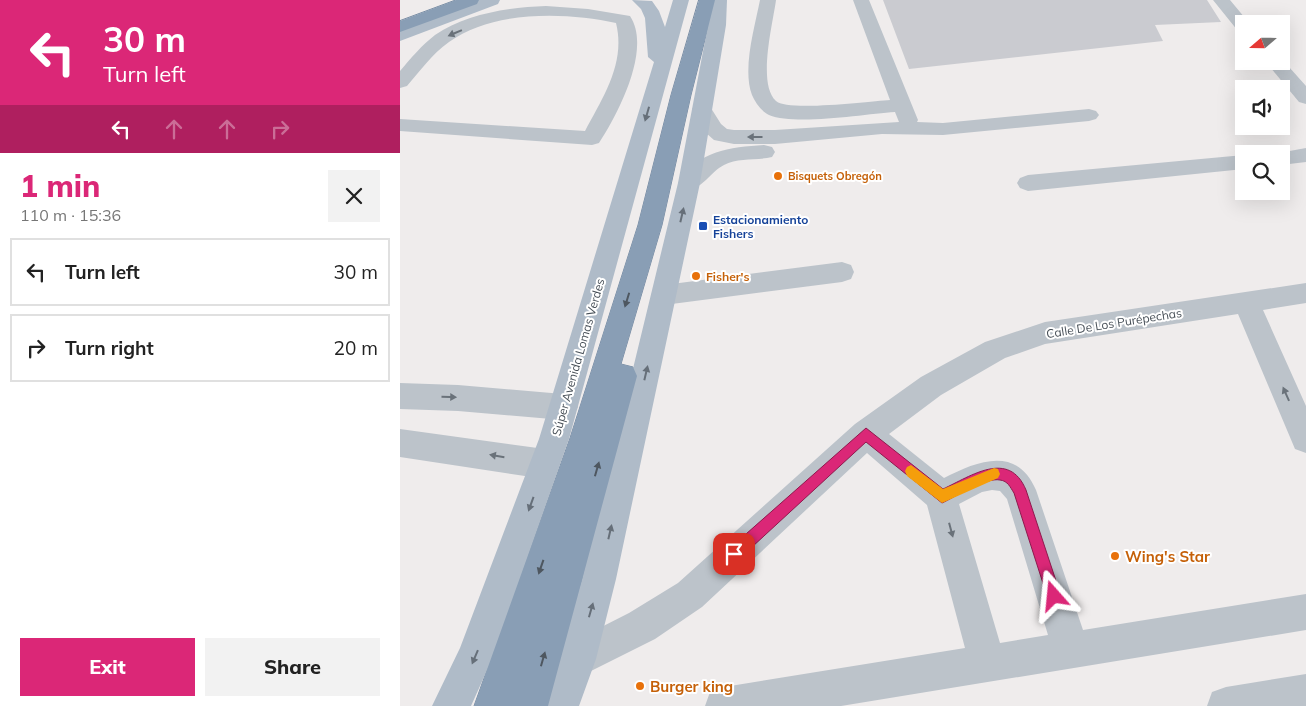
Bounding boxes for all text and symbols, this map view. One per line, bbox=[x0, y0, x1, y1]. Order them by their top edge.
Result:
north arrow bbox=[1235, 15, 1290, 70]
map controls bbox=[1235, 15, 1290, 200]
text: 30 m bbox=[103, 17, 186, 61]
icon: left bbox=[20, 20, 85, 85]
one-way arrow bbox=[448, 29, 462, 37]
text: Turn left bbox=[103, 60, 186, 88]
button: sound bbox=[1235, 80, 1290, 135]
one-way arrow bbox=[643, 107, 651, 122]
icon: left bbox=[107, 115, 135, 143]
icon: ahead bbox=[160, 115, 188, 143]
icon: ahead bbox=[213, 115, 241, 143]
icon: right bbox=[266, 115, 294, 143]
one-way arrow bbox=[747, 133, 763, 141]
button: search bbox=[1235, 145, 1290, 200]
text: 1 min bbox=[20, 167, 100, 205]
place label: Bisquets Obregón bbox=[788, 169, 882, 183]
button: close bbox=[328, 170, 380, 222]
marker: Bisquets Obregón bbox=[772, 170, 784, 182]
text: 110 m · 15:36 bbox=[20, 205, 121, 225]
one-way arrow bbox=[678, 207, 686, 222]
place label: Estacionamiento Fishers bbox=[713, 212, 808, 241]
marker: Estacionamiento Fishers bbox=[697, 220, 709, 232]
icon: left bbox=[22, 258, 50, 286]
text: Turn left bbox=[65, 260, 140, 284]
text: 30 m bbox=[334, 260, 378, 284]
place label: Fisher's bbox=[706, 269, 749, 284]
marker: Fisher's bbox=[690, 270, 702, 282]
street label: Súper Avenida Lomas Verdes bbox=[548, 277, 608, 437]
one-way arrow bbox=[622, 293, 630, 308]
street label: Calle De Los Purépechas bbox=[1045, 305, 1183, 341]
icon: right bbox=[22, 334, 50, 362]
text: Turn right bbox=[65, 336, 154, 360]
text: 20 m bbox=[334, 336, 378, 360]
one-way arrow bbox=[642, 366, 650, 381]
one-way arrow bbox=[1282, 387, 1290, 401]
one-way arrow bbox=[441, 393, 457, 401]
one-way arrow bbox=[489, 452, 505, 460]
one-way arrow bbox=[593, 462, 601, 477]
one-way arrow bbox=[527, 497, 535, 512]
one-way arrow bbox=[947, 523, 955, 538]
one-way arrow bbox=[606, 524, 614, 539]
pin bbox=[713, 533, 755, 575]
icon: arrive bbox=[720, 540, 748, 568]
place label: Wing's Star bbox=[1125, 547, 1210, 566]
marker: Wing's Star bbox=[1109, 550, 1121, 562]
one-way arrow bbox=[537, 560, 545, 575]
position arrow bbox=[1027, 569, 1079, 621]
one-way arrow bbox=[587, 602, 595, 617]
button: Exit bbox=[20, 638, 195, 696]
button: Share bbox=[205, 638, 380, 696]
one-way arrow bbox=[470, 650, 478, 664]
one-way arrow bbox=[540, 652, 548, 667]
place label: Burger king bbox=[650, 677, 733, 696]
marker: Burger king bbox=[634, 680, 646, 692]

